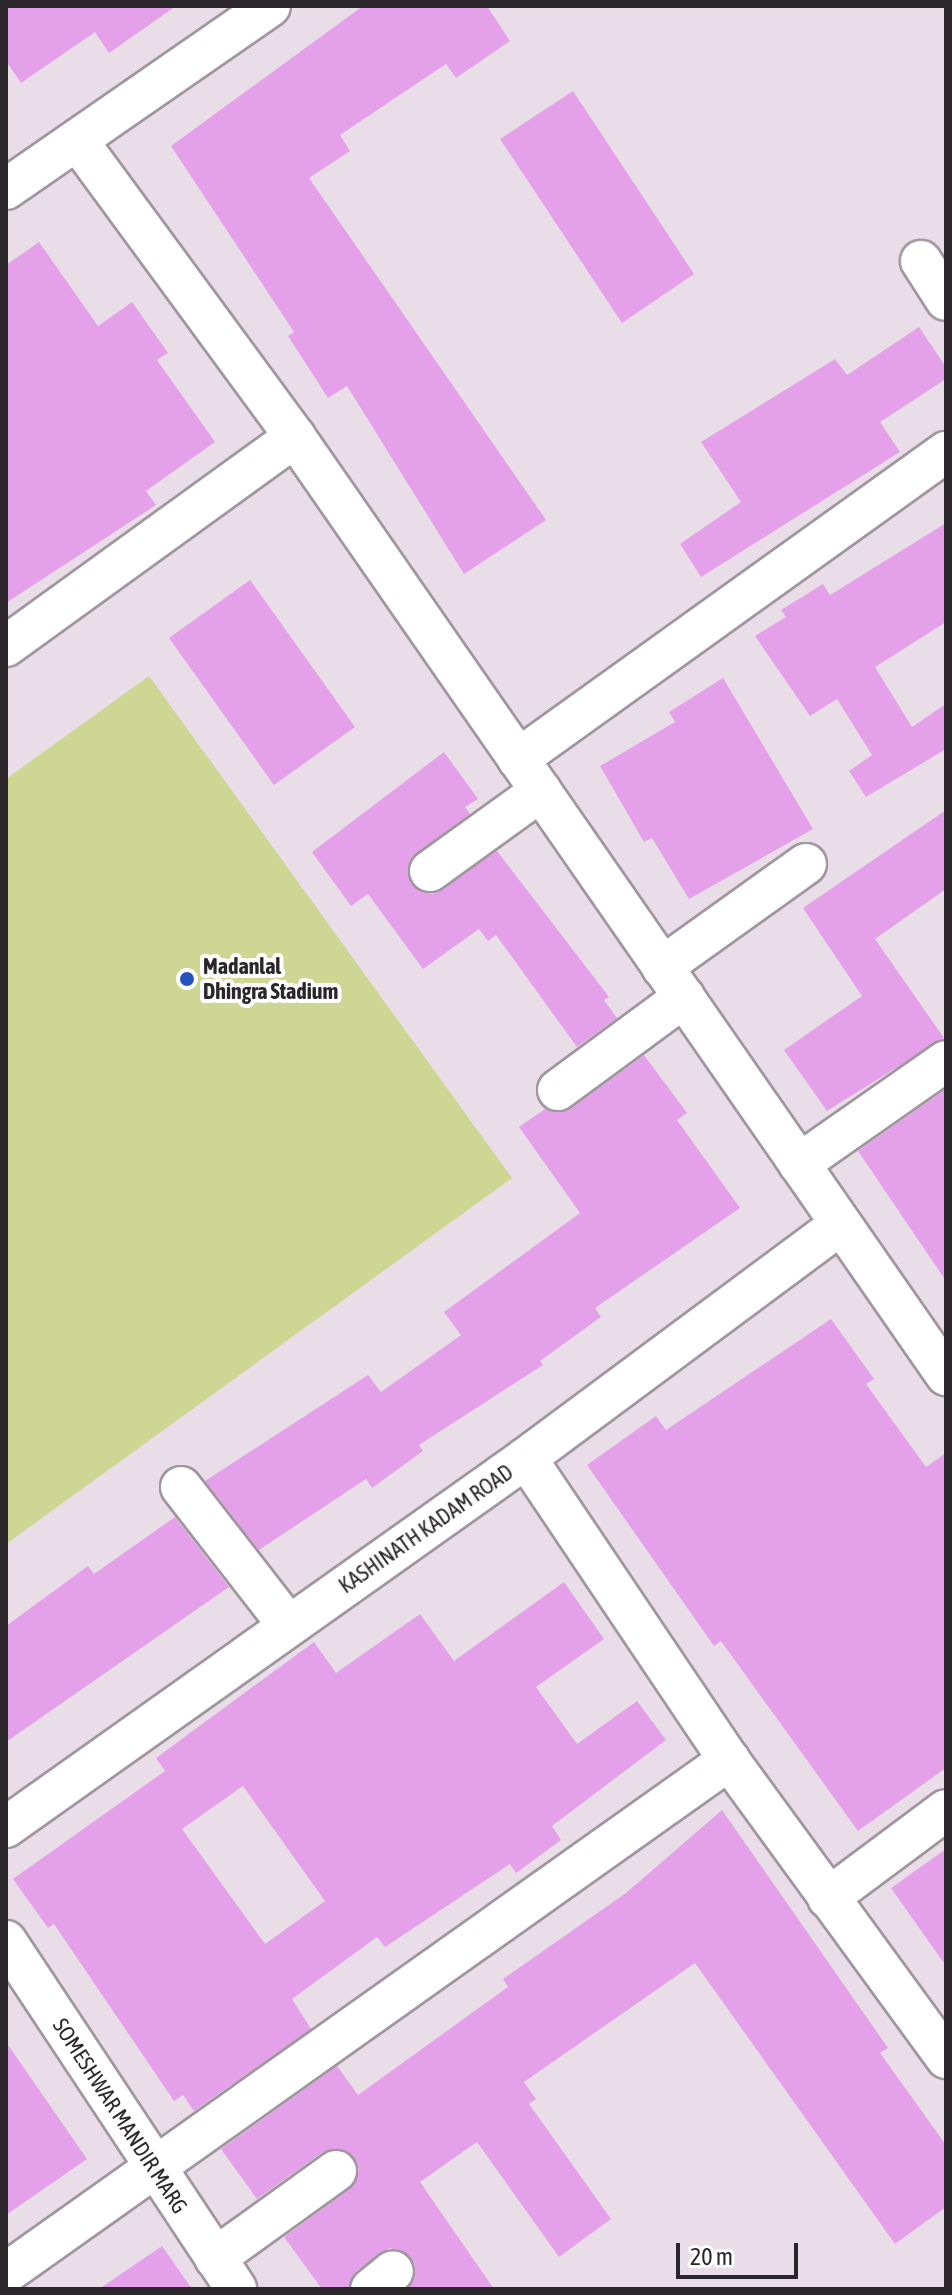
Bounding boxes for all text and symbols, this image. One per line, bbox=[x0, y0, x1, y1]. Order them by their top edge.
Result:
place label: Madanlal Dhingra Stadium bbox=[203, 953, 338, 1004]
marker: Madanlal Dhingra Stadium bbox=[178, 970, 196, 988]
street label: KASHINATH KADAM ROAD bbox=[334, 1459, 518, 1599]
street label: SOMESHWAR MANDIR MARG bbox=[47, 2014, 193, 2218]
scale bar bbox=[680, 2227, 802, 2277]
text: 20 m bbox=[690, 2243, 733, 2270]

